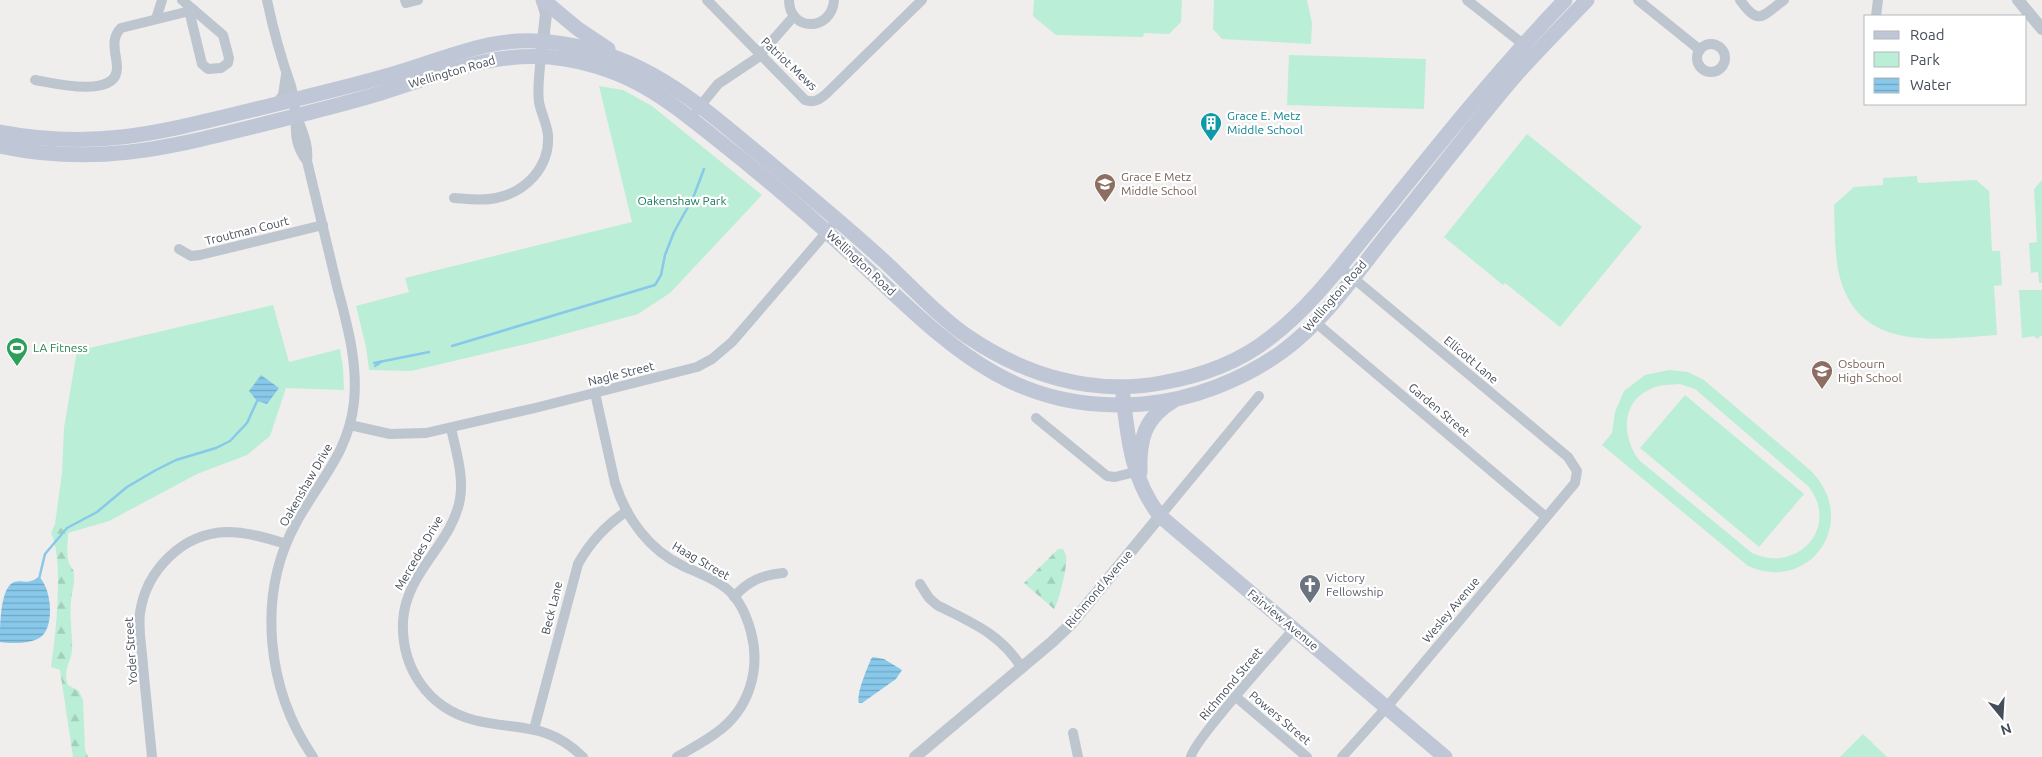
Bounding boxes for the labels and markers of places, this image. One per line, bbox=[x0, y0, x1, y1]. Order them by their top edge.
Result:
place label: Grace E. Metz Middle School bbox=[1227, 109, 1303, 136]
building icon: Grace E. Metz Middle School bbox=[1199, 111, 1223, 142]
place label: Grace E Metz Middle School bbox=[1121, 170, 1197, 197]
school or university icon: Grace E Metz Middle School bbox=[1093, 172, 1117, 203]
sports icon: LA Fitness bbox=[5, 336, 29, 367]
place label: LA Fitness bbox=[33, 341, 88, 354]
place label: Osbourn High School bbox=[1838, 357, 1902, 384]
school or university icon: Osbourn High School bbox=[1810, 359, 1834, 390]
place label: Victory Fellowship bbox=[1326, 571, 1384, 598]
church icon: Victory Fellowship bbox=[1298, 573, 1322, 604]

